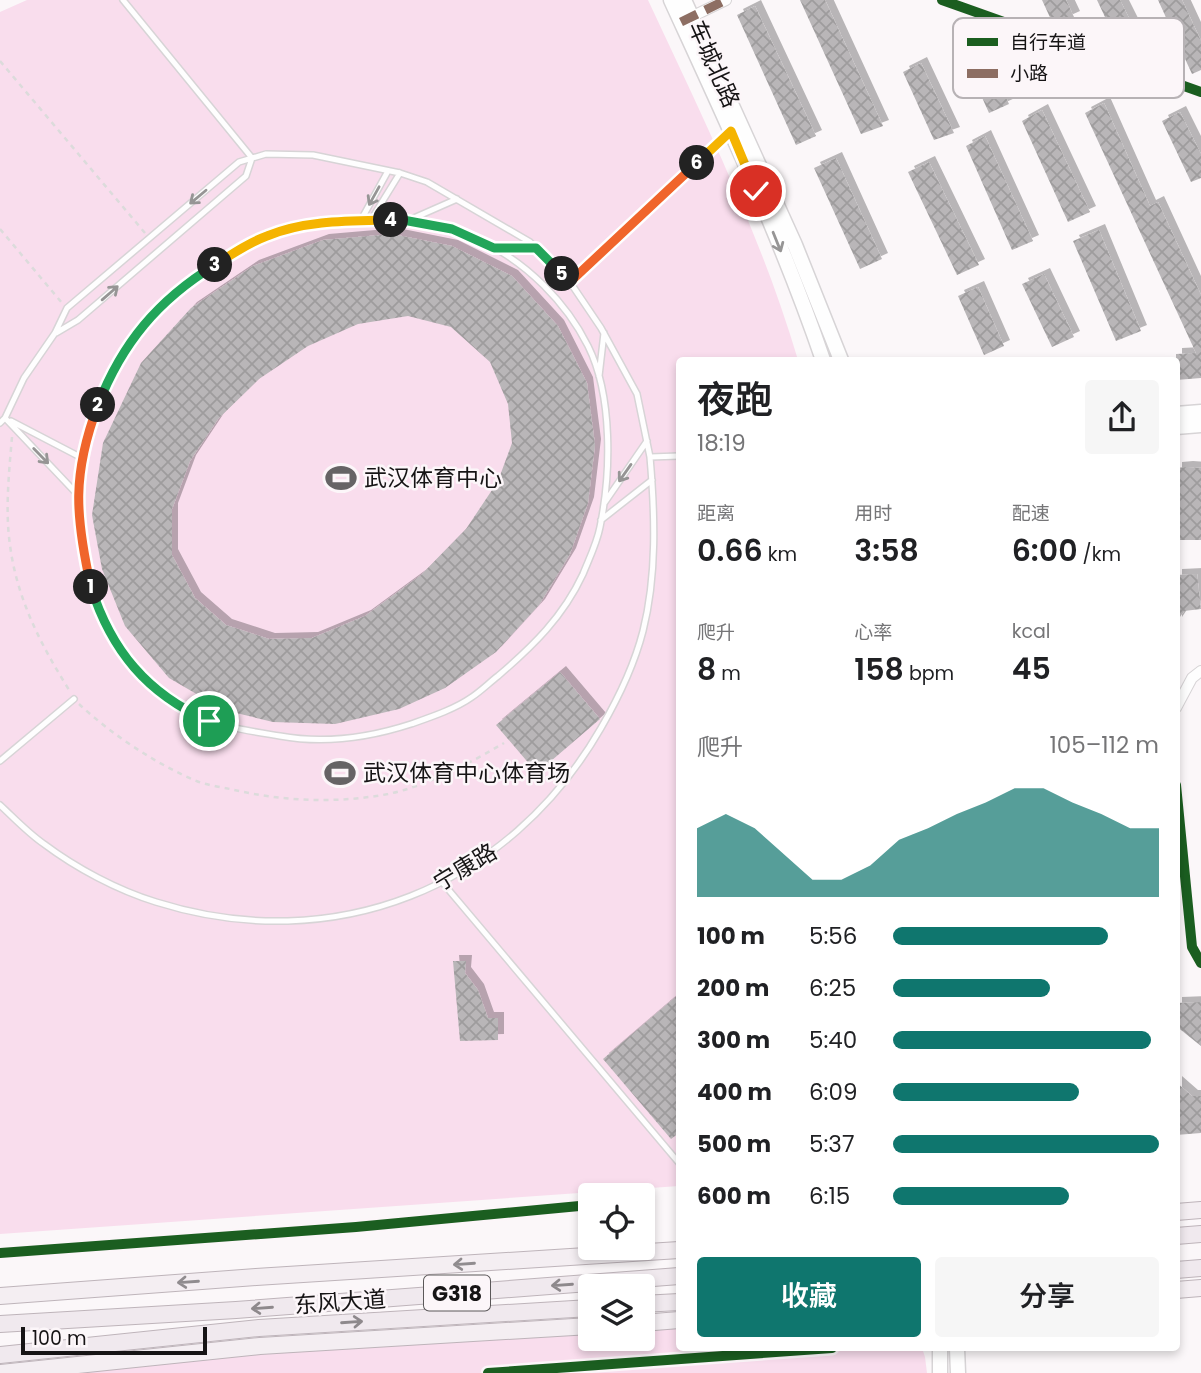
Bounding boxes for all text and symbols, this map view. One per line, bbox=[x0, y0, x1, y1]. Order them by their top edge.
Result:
street label: 车城北路 bbox=[681, 15, 747, 113]
legend bbox=[953, 18, 1184, 98]
text: 自行车道 bbox=[1010, 29, 1086, 56]
text: 小路 bbox=[1010, 60, 1048, 87]
pin: 6 bbox=[680, 146, 714, 180]
text: 6 bbox=[690, 149, 703, 176]
pin bbox=[726, 161, 786, 221]
icon: check bbox=[737, 172, 775, 210]
one-way arrow bbox=[367, 185, 381, 205]
one-way arrow bbox=[189, 189, 207, 205]
pin: 4 bbox=[374, 202, 408, 238]
text: 4 bbox=[384, 206, 397, 233]
one-way arrow bbox=[771, 230, 784, 252]
pin: 3 bbox=[198, 247, 232, 282]
text: 3 bbox=[209, 251, 220, 278]
pin: 5 bbox=[544, 256, 580, 292]
text: 5 bbox=[555, 260, 568, 287]
one-way arrow bbox=[100, 285, 118, 301]
text: 夜跑 bbox=[697, 373, 773, 426]
button: share bbox=[1085, 380, 1159, 454]
pin: 2 bbox=[80, 388, 116, 422]
text: 2 bbox=[92, 391, 103, 418]
text: 18:19 bbox=[697, 427, 746, 459]
one-way arrow bbox=[33, 447, 50, 464]
sports icon: 武汉体育中心 bbox=[324, 461, 358, 495]
place label: 武汉体育中心 bbox=[364, 462, 502, 494]
one-way arrow bbox=[618, 462, 632, 482]
text: 距离 bbox=[697, 500, 735, 527]
text: 用时 bbox=[854, 500, 892, 527]
text: 配速 bbox=[1012, 500, 1050, 527]
text: 0.66 bbox=[697, 529, 763, 572]
text: 3:58 bbox=[854, 529, 919, 572]
text: 6:00 bbox=[1012, 529, 1078, 572]
text: km bbox=[763, 541, 797, 568]
text: /km bbox=[1078, 541, 1121, 568]
pin: 1 bbox=[74, 570, 108, 604]
text: 1 bbox=[87, 573, 94, 600]
text: kcal bbox=[1012, 618, 1051, 645]
text: 爬升 bbox=[697, 619, 735, 646]
text: 心率 bbox=[854, 619, 892, 646]
text: 45 bbox=[1012, 647, 1051, 690]
text: 8 bbox=[697, 648, 716, 691]
text: 158 bbox=[854, 648, 904, 691]
text: m bbox=[716, 660, 741, 687]
text: bpm bbox=[904, 660, 954, 687]
pin bbox=[179, 691, 239, 751]
icon: arrive bbox=[190, 702, 228, 740]
text: 105–112 m bbox=[1049, 729, 1159, 761]
text: 爬升 bbox=[697, 731, 743, 763]
sports icon: 武汉体育中心体育场 bbox=[323, 756, 357, 790]
place label: 武汉体育中心体育场 bbox=[363, 757, 570, 789]
street label: 宁康路 bbox=[427, 836, 503, 898]
text: 100 m bbox=[697, 920, 765, 952]
text: 5:56 bbox=[809, 920, 857, 952]
text: 200 m bbox=[697, 972, 769, 1004]
text: 6:25 bbox=[809, 972, 856, 1004]
text: 300 m bbox=[697, 1024, 770, 1056]
text: 5:40 bbox=[809, 1024, 857, 1056]
text: 400 m bbox=[697, 1076, 772, 1108]
text: 6:09 bbox=[809, 1076, 857, 1108]
text: 500 m bbox=[697, 1128, 771, 1160]
text: 5:37 bbox=[809, 1128, 854, 1160]
text: 600 m bbox=[697, 1180, 771, 1212]
text: 6:15 bbox=[809, 1180, 850, 1212]
map controls bbox=[578, 1183, 655, 1351]
button: locate bbox=[578, 1183, 655, 1260]
button: 收藏 bbox=[697, 1257, 921, 1337]
button: 分享 bbox=[935, 1257, 1159, 1337]
one-way arrow bbox=[453, 1258, 476, 1271]
button: layers bbox=[578, 1274, 655, 1351]
one-way arrow bbox=[177, 1276, 199, 1289]
road number: G318 bbox=[424, 1276, 490, 1310]
one-way arrow bbox=[551, 1279, 574, 1292]
street label: 东风大道 bbox=[293, 1283, 387, 1321]
one-way arrow bbox=[251, 1302, 274, 1315]
one-way arrow bbox=[340, 1316, 363, 1329]
scale bar bbox=[21, 1324, 206, 1356]
text: 100 m bbox=[32, 1325, 87, 1352]

